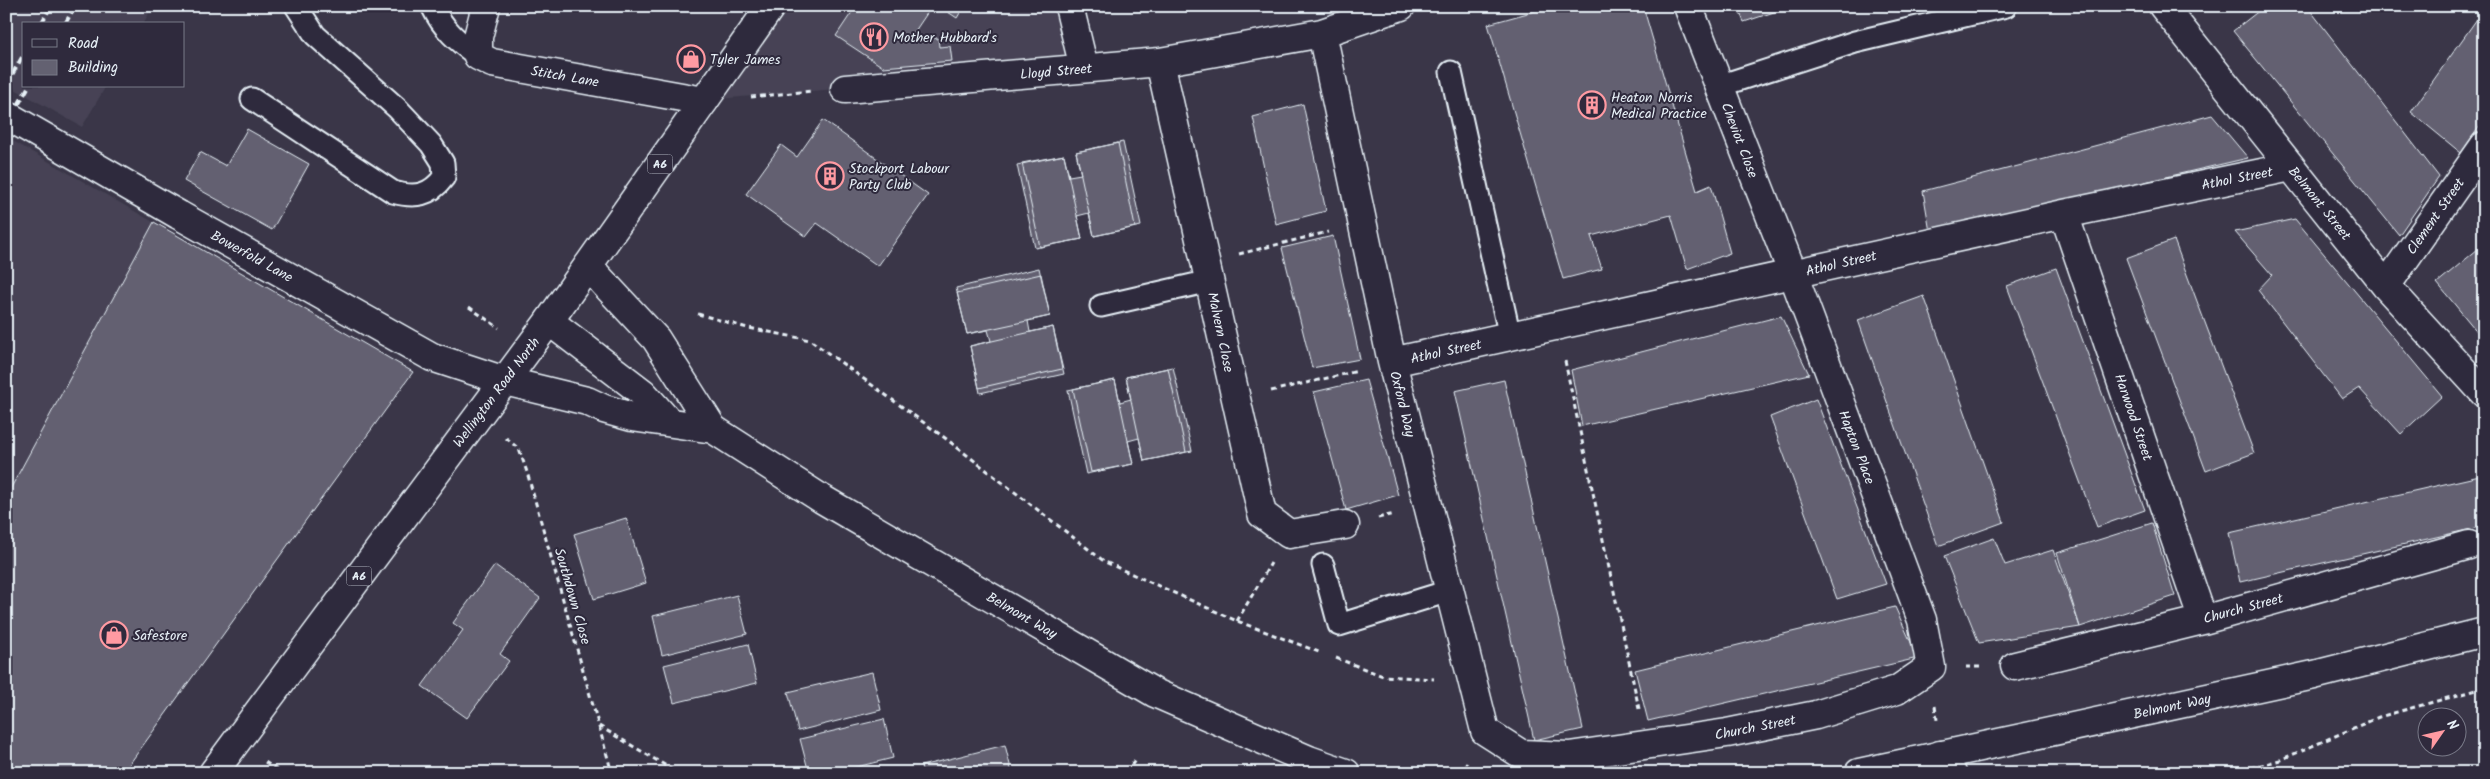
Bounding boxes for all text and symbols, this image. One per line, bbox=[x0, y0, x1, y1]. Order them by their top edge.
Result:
legend bbox=[22, 22, 185, 88]
restaurant icon: Mother Hubbard's bbox=[859, 22, 889, 52]
place label: Mother Hubbard's bbox=[893, 27, 997, 49]
text: Road bbox=[68, 32, 99, 56]
shop icon: Tyler James bbox=[676, 44, 706, 74]
place label: Tyler James bbox=[710, 49, 781, 71]
text: Building bbox=[68, 56, 118, 80]
street label: Lloyd Street bbox=[1019, 58, 1094, 86]
street label: Stitch Lane bbox=[529, 60, 601, 94]
place label: Heaton Norris Medical Practice bbox=[1611, 87, 1708, 125]
building icon: Heaton Norris Medical Practice bbox=[1577, 90, 1607, 120]
street label: Cheviot Close bbox=[1715, 99, 1764, 182]
road number: A6 bbox=[648, 154, 672, 173]
place label: Stockport Labour Party Club bbox=[849, 158, 950, 196]
building icon: Stockport Labour Party Club bbox=[815, 161, 845, 191]
street label: Athol Street bbox=[2200, 161, 2275, 197]
street label: Belmont Street bbox=[2282, 162, 2356, 246]
street label: Clement Street bbox=[2401, 173, 2471, 260]
street label: Bowerfold Lane bbox=[206, 225, 297, 289]
street label: Athol Street bbox=[1804, 245, 1879, 283]
street label: Malvern Close bbox=[1201, 290, 1239, 375]
street label: Wellington Road North bbox=[448, 333, 546, 453]
street label: Athol Street bbox=[1409, 334, 1484, 370]
street label: Oxford Way bbox=[1383, 369, 1421, 440]
street label: Harwood Street bbox=[2108, 371, 2158, 464]
street label: Hapton Place bbox=[1832, 407, 1880, 488]
street label: Southdown Close bbox=[548, 545, 597, 648]
road number: A6 bbox=[346, 566, 372, 586]
street label: Belmont Way bbox=[982, 587, 1061, 645]
street label: Church Street bbox=[2201, 588, 2286, 630]
shop icon: Safestore bbox=[99, 620, 129, 650]
place label: Safestore bbox=[133, 625, 188, 647]
street label: Belmont Way bbox=[2131, 688, 2213, 726]
north arrow bbox=[2418, 706, 2468, 756]
street label: Church Street bbox=[1713, 709, 1798, 747]
text: N bbox=[2440, 715, 2464, 735]

